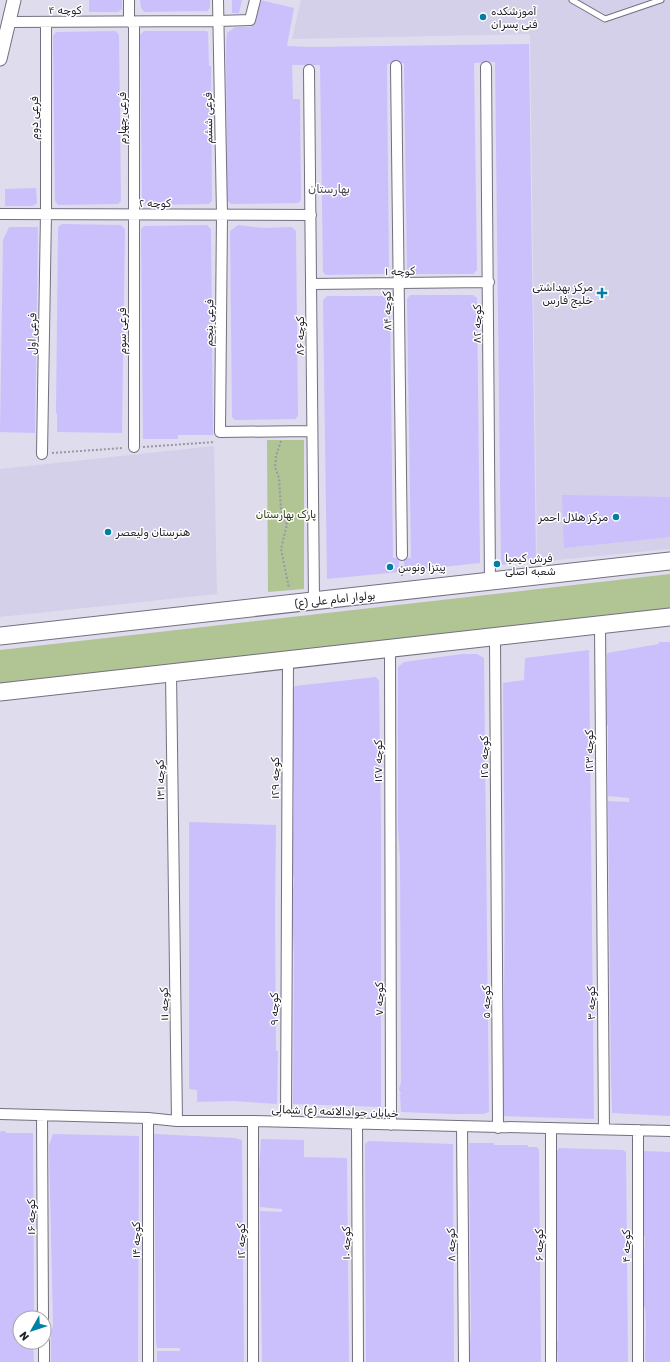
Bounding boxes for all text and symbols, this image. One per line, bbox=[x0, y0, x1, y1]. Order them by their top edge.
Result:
street label: کوچه ۴ bbox=[49, 4, 81, 18]
place label: آموزشکده فنی پسران bbox=[491, 5, 537, 32]
marker: آموزشکده فنی پسران bbox=[478, 12, 488, 22]
street label: فرعی چهارم bbox=[116, 92, 130, 144]
street label: فرعی ششم bbox=[202, 92, 216, 144]
street label: فرعی دوم bbox=[28, 96, 42, 140]
district label: بهارستان bbox=[308, 182, 350, 197]
street label: کوچه ۲ bbox=[139, 197, 171, 211]
street label: کوچه ۱ bbox=[385, 265, 415, 279]
place label: مرکز بهداشتی خلیج فارس bbox=[532, 281, 593, 309]
marker: مرکز بهداشتی خلیج فارس bbox=[596, 287, 608, 299]
street label: کوچه ۸۴ bbox=[381, 291, 395, 331]
street label: فرعی پنجم bbox=[203, 299, 217, 347]
street label: کوچه ۸۲ bbox=[471, 304, 485, 344]
street label: فرعی سوم bbox=[116, 308, 130, 354]
street label: فرعی اول bbox=[26, 313, 40, 355]
street label: کوچه ۸۶ bbox=[294, 316, 308, 356]
park label: پارک بهارستان bbox=[256, 508, 316, 522]
place label: مرکز هلال احمر bbox=[537, 511, 608, 524]
marker: مرکز هلال احمر bbox=[611, 512, 621, 522]
place label: هنرستان ولیعصر bbox=[115, 526, 190, 540]
marker: هنرستان ولیعصر bbox=[103, 527, 113, 537]
place label: فرش کیمیا شعبه اصلی bbox=[505, 552, 556, 578]
marker: فرش کیمیا شعبه اصلی bbox=[492, 559, 502, 569]
place label: پیتزا ونوس bbox=[398, 561, 446, 575]
marker: پیتزا ونوس bbox=[385, 562, 395, 572]
street label: بولوار امام علی (ع) bbox=[294, 589, 376, 612]
street label: کوچه ۱۲۳ bbox=[583, 730, 597, 772]
street label: کوچه ۱۲۵ bbox=[478, 736, 492, 778]
street label: کوچه ۱۲۷ bbox=[372, 740, 386, 782]
street label: کوچه ۱۲۹ bbox=[269, 757, 283, 799]
street label: کوچه ۱۳۱ bbox=[154, 760, 168, 800]
street label: کوچه ۷ bbox=[373, 982, 387, 1016]
street label: کوچه ۵ bbox=[480, 985, 494, 1019]
street label: کوچه ۳ bbox=[585, 986, 599, 1020]
street label: کوچه ۱۱ bbox=[158, 987, 172, 1021]
street label: کوچه ۹ bbox=[268, 992, 282, 1026]
street label: خیابان جوادالائمه (ع) شمالی bbox=[271, 1103, 399, 1122]
street label: کوچه ۱۶ bbox=[25, 1199, 39, 1235]
street label: کوچه ۱۴ bbox=[130, 1222, 144, 1258]
street label: کوچه ۱۲ bbox=[235, 1223, 249, 1259]
street label: کوچه ۱۰ bbox=[340, 1226, 354, 1260]
street label: کوچه ۸ bbox=[445, 1228, 459, 1262]
street label: کوچه ۶ bbox=[533, 1229, 547, 1261]
street label: کوچه ۴ bbox=[620, 1230, 634, 1262]
north arrow bbox=[12, 1310, 52, 1350]
text: N bbox=[17, 1329, 32, 1343]

